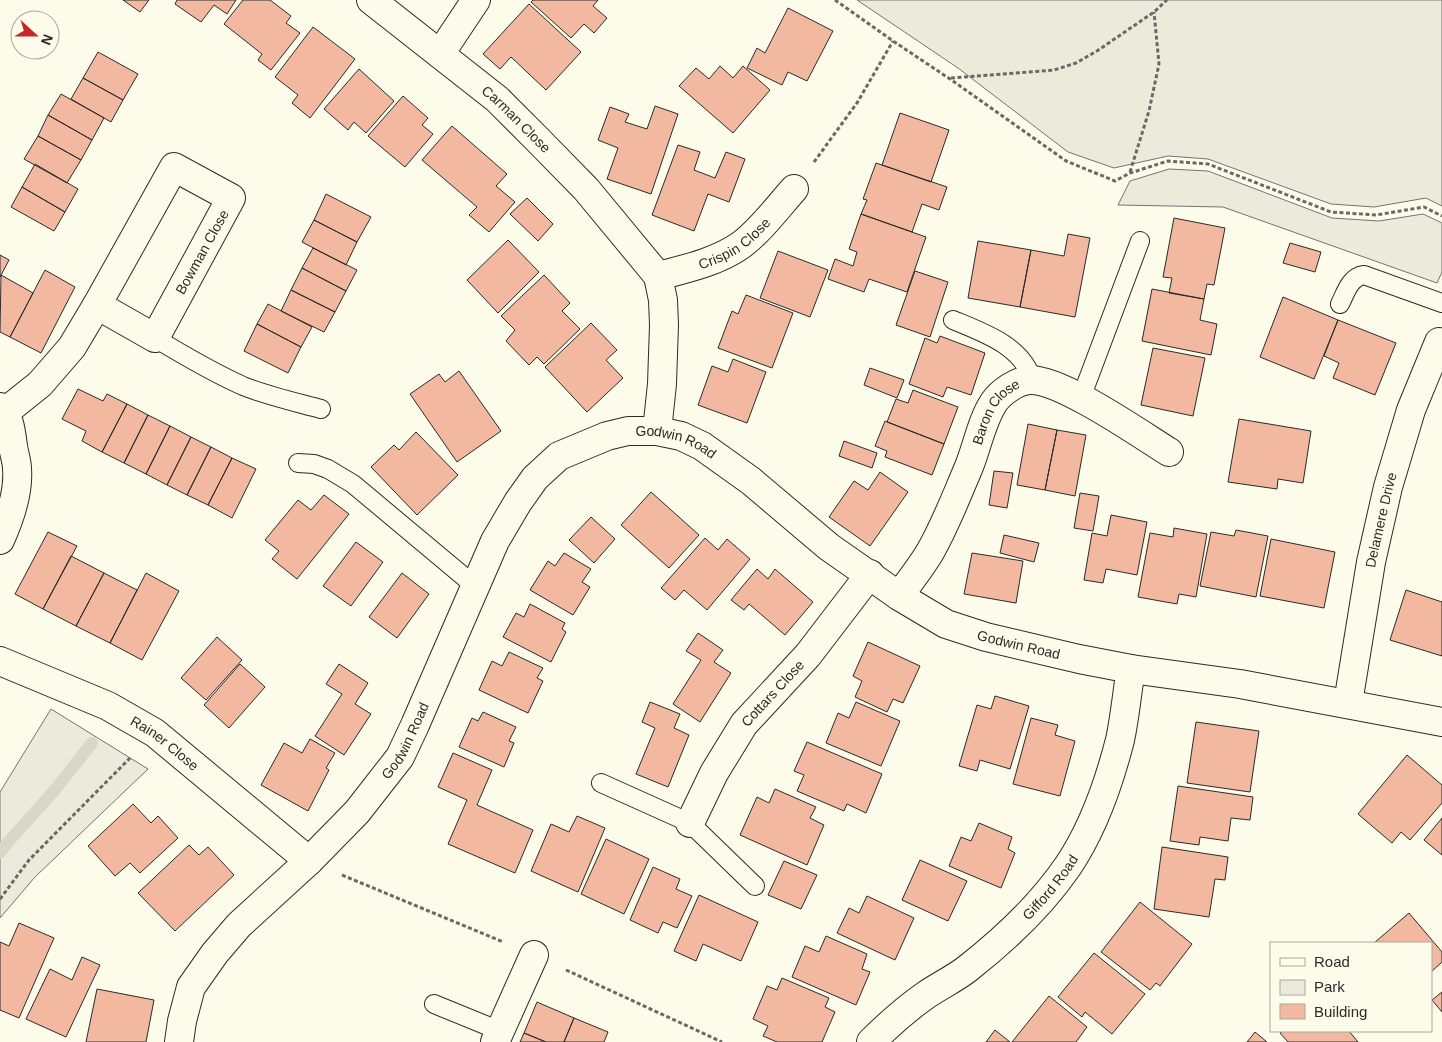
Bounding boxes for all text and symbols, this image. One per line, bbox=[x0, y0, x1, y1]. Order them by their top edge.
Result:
north arrow bbox=[10, 10, 60, 60]
text: N bbox=[38, 32, 56, 47]
street label: Carman Close bbox=[479, 82, 554, 156]
street label: Bowman Close bbox=[172, 207, 232, 297]
street label: Crispin Close bbox=[696, 214, 774, 272]
street label: Baron Close bbox=[969, 375, 1022, 447]
street label: Godwin Road bbox=[636, 423, 719, 462]
street label: Delamere Drive bbox=[1362, 470, 1400, 569]
street label: Godwin Road bbox=[975, 627, 1062, 662]
street label: Cottars Close bbox=[738, 656, 807, 730]
street label: Godwin Road bbox=[378, 700, 432, 782]
street label: Rainer Close bbox=[128, 713, 202, 774]
street label: Gifford Road bbox=[1019, 852, 1081, 923]
legend bbox=[1270, 942, 1432, 1032]
text: Road bbox=[1314, 953, 1350, 970]
text: Park bbox=[1314, 978, 1345, 995]
text: Building bbox=[1314, 1003, 1367, 1020]

